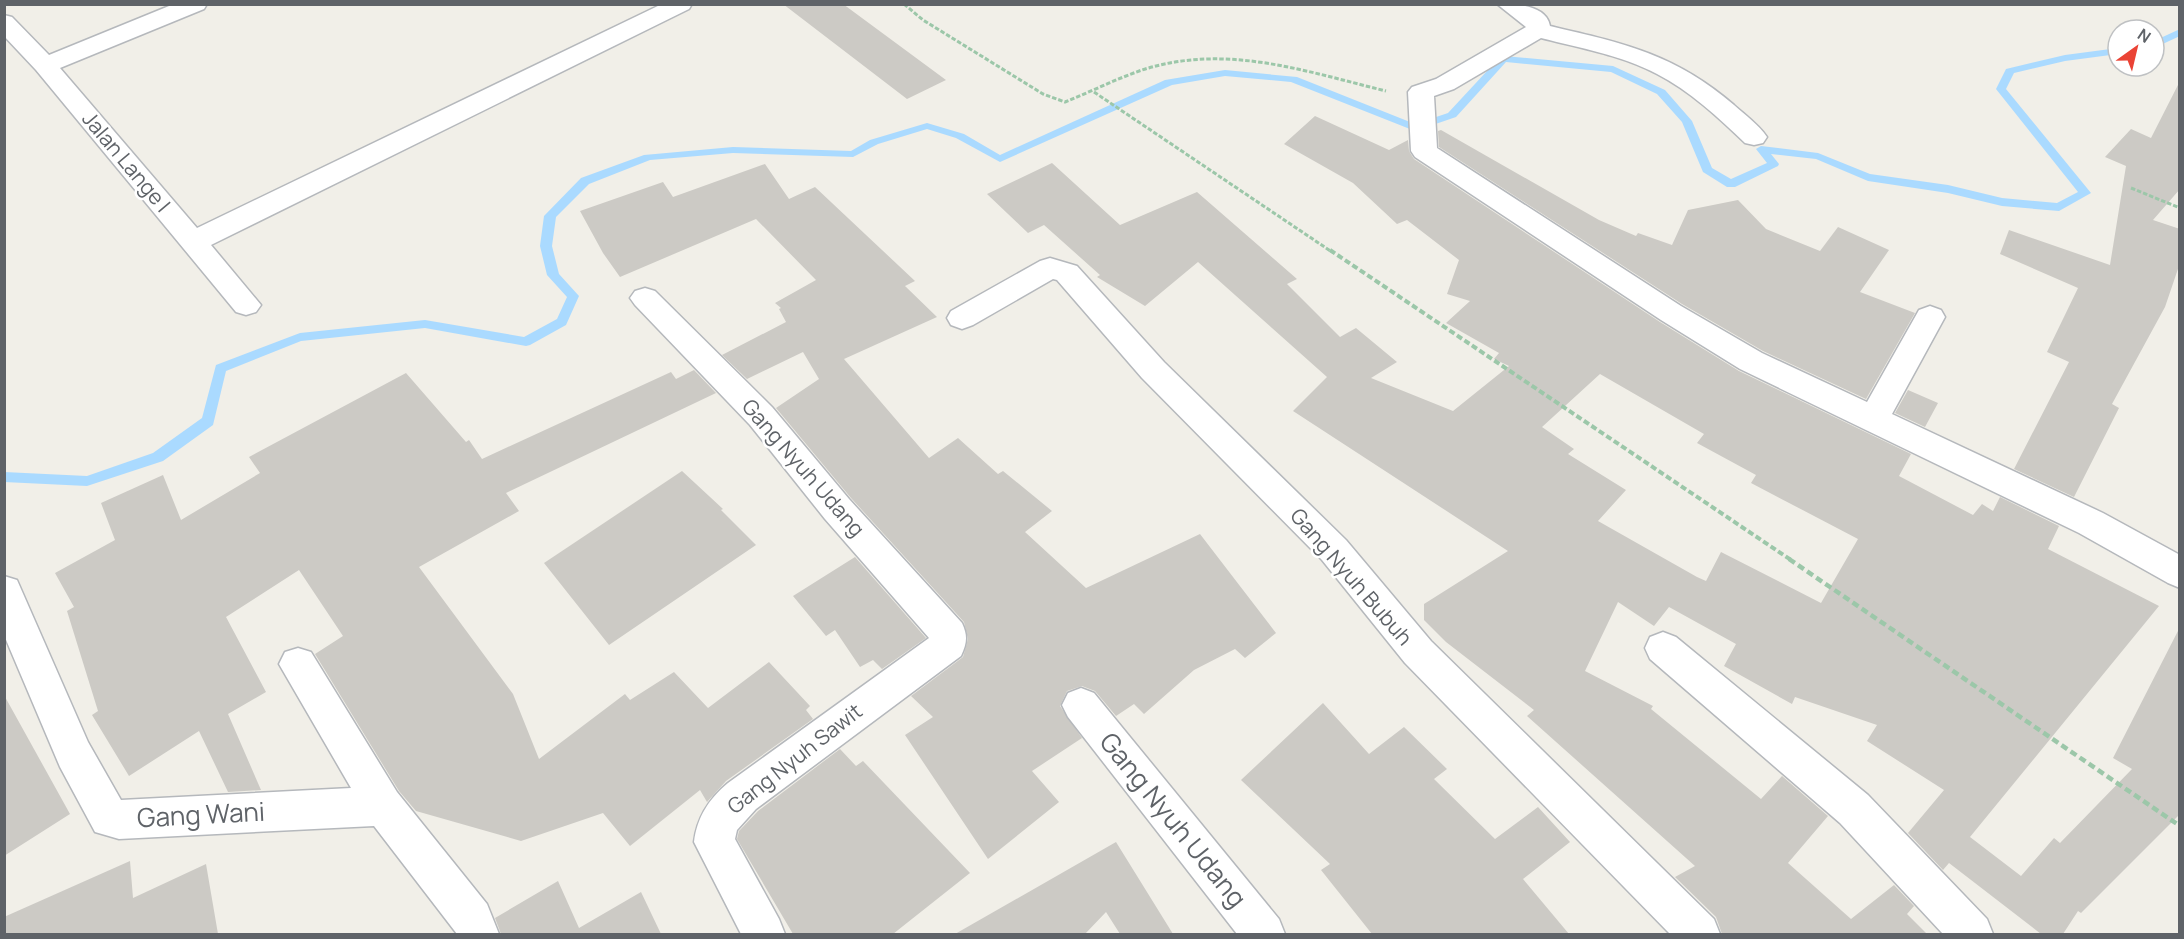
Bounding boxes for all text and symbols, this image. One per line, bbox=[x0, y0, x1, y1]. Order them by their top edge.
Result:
north arrow bbox=[2106, 18, 2166, 78]
text: N bbox=[2133, 23, 2155, 48]
street label: Jalan Lange I bbox=[76, 105, 177, 218]
street label: Gang Nyuh Udang bbox=[736, 393, 871, 542]
street label: Gang Nyuh Bubuh bbox=[1284, 502, 1419, 651]
street label: Gang Nyuh Sawit bbox=[721, 697, 868, 820]
street label: Gang Nyuh Udang bbox=[1092, 724, 1256, 914]
street label: Gang Wani bbox=[136, 793, 266, 835]

